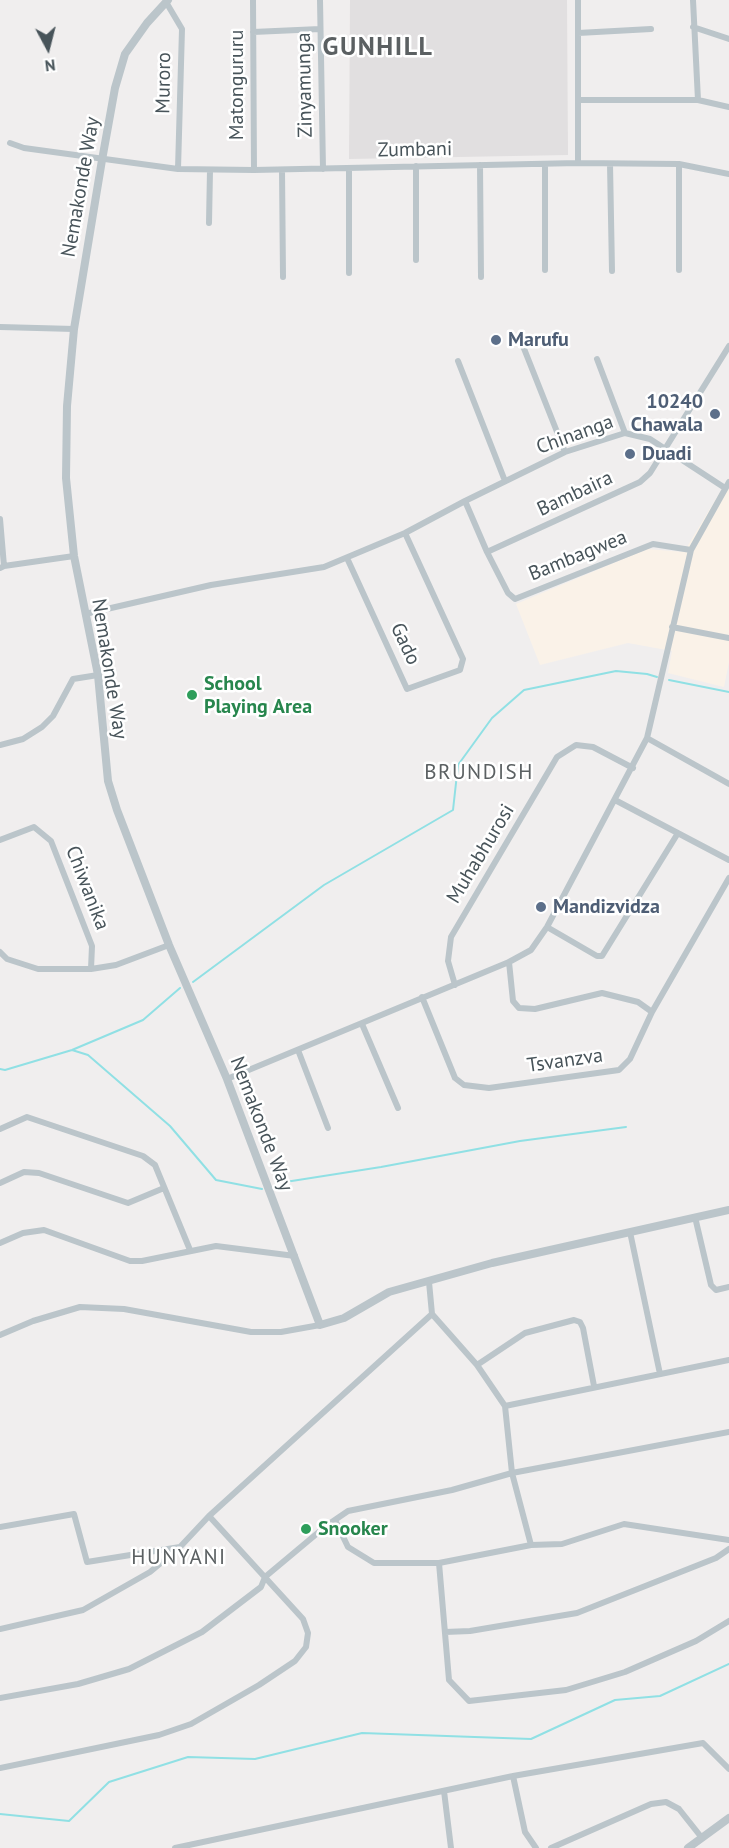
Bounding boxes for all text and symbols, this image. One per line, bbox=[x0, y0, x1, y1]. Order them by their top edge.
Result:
north arrow bbox=[18, 18, 78, 78]
street label: Matongururu bbox=[225, 30, 249, 140]
street label: Zinyamunga bbox=[292, 32, 318, 138]
district label: GUNHILL bbox=[323, 32, 433, 64]
street label: Muroro bbox=[151, 52, 177, 114]
text: N bbox=[44, 55, 57, 76]
street label: Nemakonde Way bbox=[57, 115, 105, 259]
street label: Zumbani bbox=[378, 137, 452, 163]
place label: Marufu bbox=[508, 328, 569, 352]
marker: Marufu bbox=[489, 333, 503, 347]
place label: 10240 Chawala bbox=[631, 390, 703, 437]
marker: 10240 Chawala bbox=[708, 407, 722, 421]
street label: Chinanga bbox=[533, 410, 617, 460]
place label: Duadi bbox=[642, 442, 692, 466]
marker: Duadi bbox=[623, 447, 637, 461]
street label: Bambaira bbox=[533, 466, 617, 522]
street label: Bambagwea bbox=[525, 525, 631, 587]
street label: Nemakonde Way bbox=[86, 597, 132, 741]
street label: Gado bbox=[385, 619, 425, 669]
place label: School Playing Area bbox=[204, 672, 312, 719]
marker: School Playing Area bbox=[185, 688, 199, 702]
district label: BRUNDISH bbox=[424, 760, 534, 786]
street label: Muhabhurosi bbox=[442, 800, 520, 908]
street label: Chiwanika bbox=[60, 843, 114, 933]
place label: Mandizvidza bbox=[553, 895, 660, 919]
marker: Mandizvidza bbox=[534, 900, 548, 914]
street label: Tsvanzva bbox=[526, 1044, 604, 1078]
street label: Nemakonde Way bbox=[224, 1053, 298, 1195]
place label: Snooker bbox=[318, 1517, 388, 1541]
marker: Snooker bbox=[299, 1522, 313, 1536]
district label: HUNYANI bbox=[131, 1545, 227, 1571]

